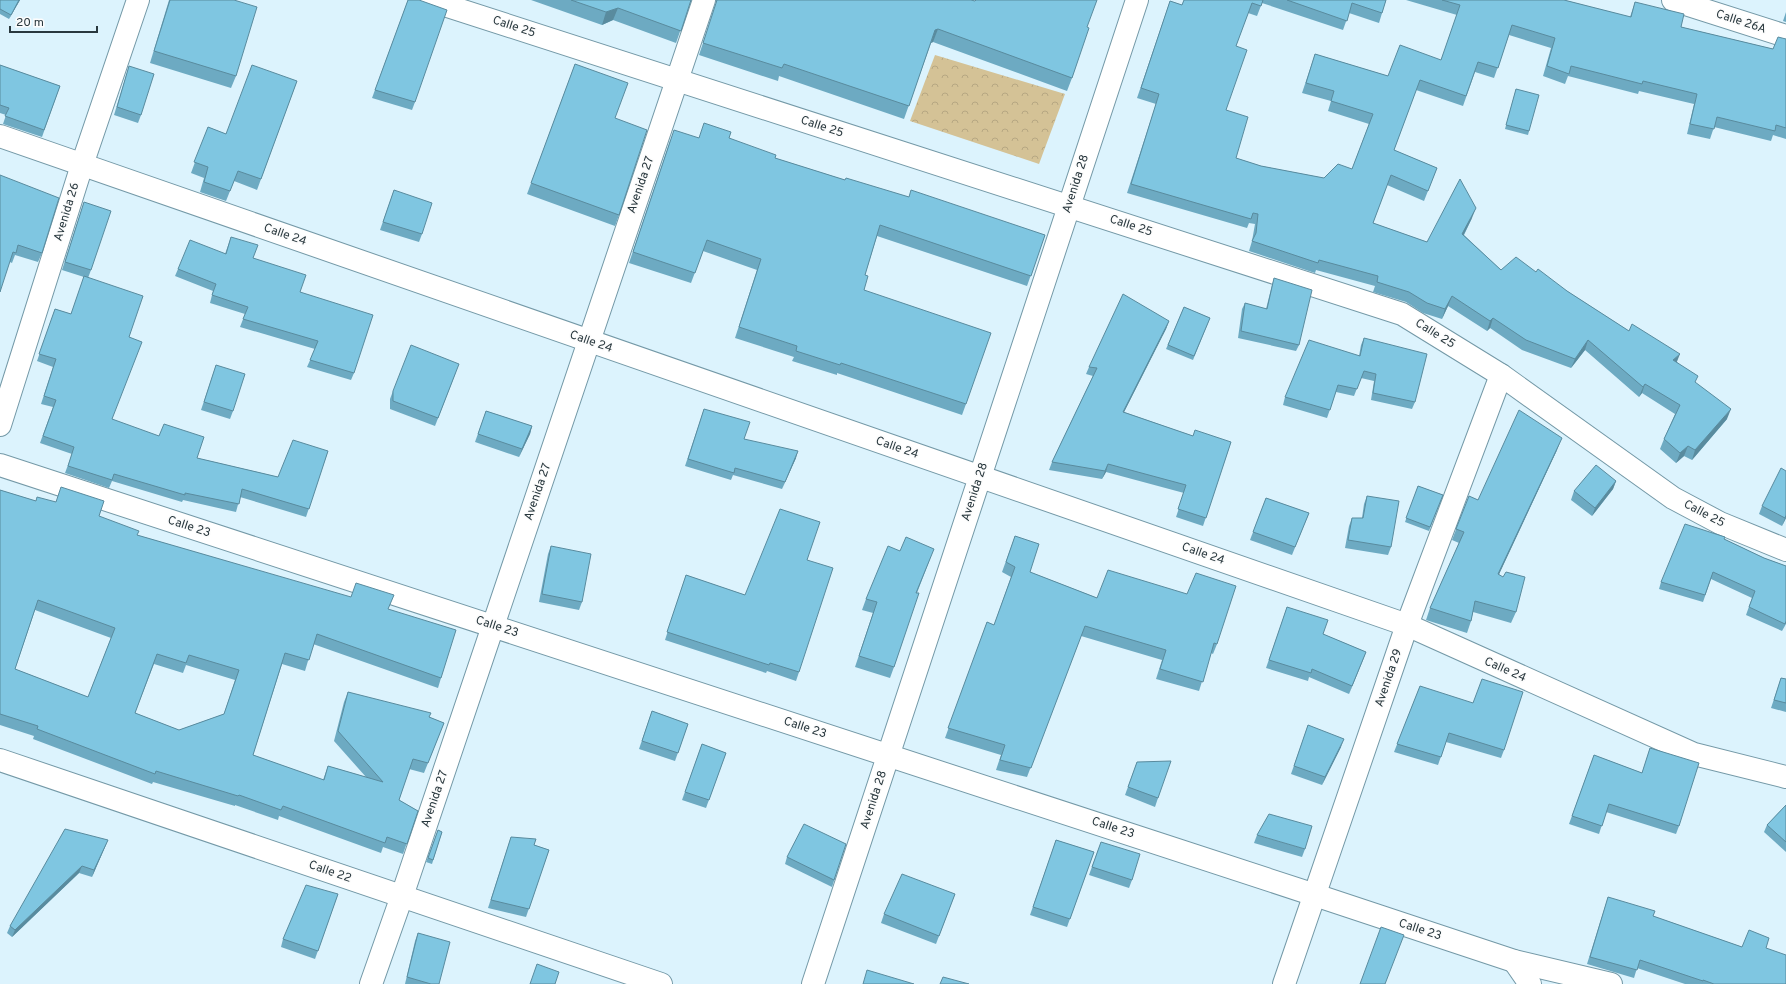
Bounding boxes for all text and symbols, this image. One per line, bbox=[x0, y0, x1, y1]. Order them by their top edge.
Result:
street label: Calle 26A bbox=[1714, 6, 1768, 38]
scale bar bbox=[10, 8, 97, 34]
street label: Calle 25 bbox=[490, 13, 538, 41]
text: 20 m bbox=[16, 15, 44, 31]
street label: Calle 25 bbox=[798, 113, 846, 141]
street label: Avenida 28 bbox=[1059, 153, 1093, 215]
street label: Avenida 27 bbox=[624, 154, 658, 216]
street label: Avenida 26 bbox=[51, 181, 83, 243]
street label: Calle 25 bbox=[1107, 212, 1155, 240]
street label: Calle 24 bbox=[261, 220, 309, 250]
street label: Calle 25 bbox=[1412, 315, 1458, 353]
street label: Calle 24 bbox=[567, 327, 615, 357]
street label: Calle 24 bbox=[873, 433, 921, 463]
street label: Avenida 27 bbox=[521, 461, 555, 523]
street label: Avenida 28 bbox=[958, 461, 992, 523]
street label: Calle 25 bbox=[1681, 497, 1727, 531]
street label: Calle 23 bbox=[166, 513, 212, 541]
street label: Calle 24 bbox=[1179, 539, 1227, 569]
street label: Calle 23 bbox=[474, 613, 520, 641]
street label: Avenida 29 bbox=[1372, 647, 1406, 709]
street label: Calle 24 bbox=[1481, 654, 1529, 686]
street label: Calle 23 bbox=[782, 714, 828, 742]
street label: Avenida 27 bbox=[418, 768, 452, 830]
street label: Avenida 28 bbox=[857, 769, 891, 831]
street label: Calle 23 bbox=[1090, 814, 1136, 842]
street label: Calle 22 bbox=[306, 857, 354, 887]
street label: Calle 23 bbox=[1397, 916, 1443, 944]

